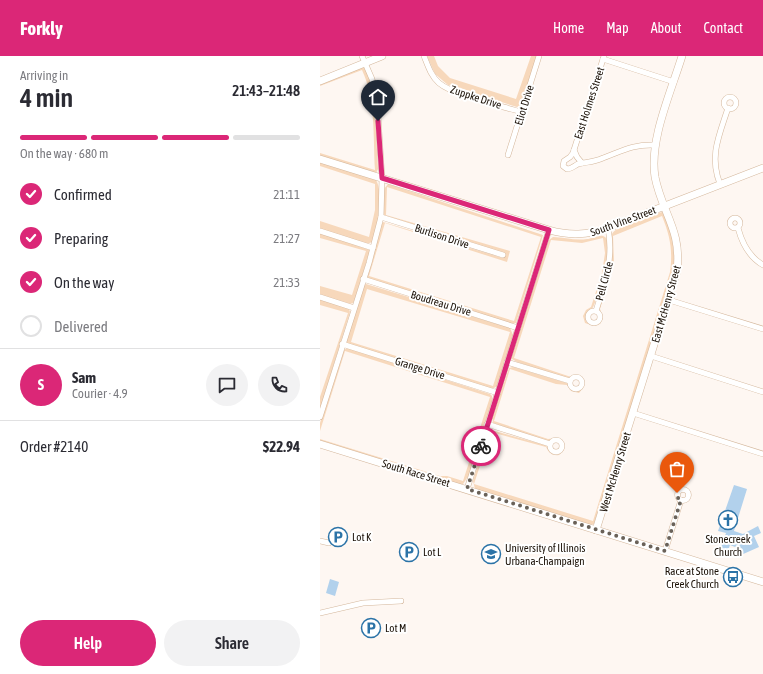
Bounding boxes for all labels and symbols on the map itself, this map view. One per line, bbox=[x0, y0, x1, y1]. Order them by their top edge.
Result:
street label: East Holmes Street bbox=[572, 65, 606, 141]
pin bbox=[361, 80, 395, 121]
street label: Zuppke Drive bbox=[449, 83, 503, 111]
street label: Eliot Drive bbox=[512, 83, 536, 127]
street label: South Vine Street bbox=[589, 204, 657, 238]
street label: Burlison Drive bbox=[413, 222, 471, 250]
street label: Pell Circle bbox=[593, 260, 615, 302]
street label: East McHenry Street bbox=[649, 264, 683, 344]
street label: Boudreau Drive bbox=[409, 288, 473, 318]
street label: Grange Drive bbox=[394, 355, 446, 381]
courier bbox=[461, 426, 501, 466]
street label: West McHenry Street bbox=[597, 431, 633, 513]
pin bbox=[660, 452, 694, 493]
street label: South Race Street bbox=[381, 457, 451, 489]
church icon: Stonecreek Church bbox=[717, 509, 739, 531]
parking icon: Lot K bbox=[327, 526, 349, 548]
place label: Lot K bbox=[352, 531, 372, 543]
place label: Stonecreek Church bbox=[705, 533, 751, 558]
parking icon: Lot L bbox=[398, 541, 420, 563]
place label: University of Illinois Urbana-Champaign bbox=[505, 542, 586, 567]
school or university icon: University of Illinois Urbana-Champaign bbox=[480, 543, 502, 565]
place label: Lot L bbox=[423, 546, 442, 558]
place label: Race at Stone Creek Church bbox=[665, 565, 719, 590]
bus stop icon: Race at Stone Creek Church bbox=[722, 566, 744, 588]
parking icon: Lot M bbox=[360, 617, 382, 639]
place label: Lot M bbox=[385, 622, 406, 634]

